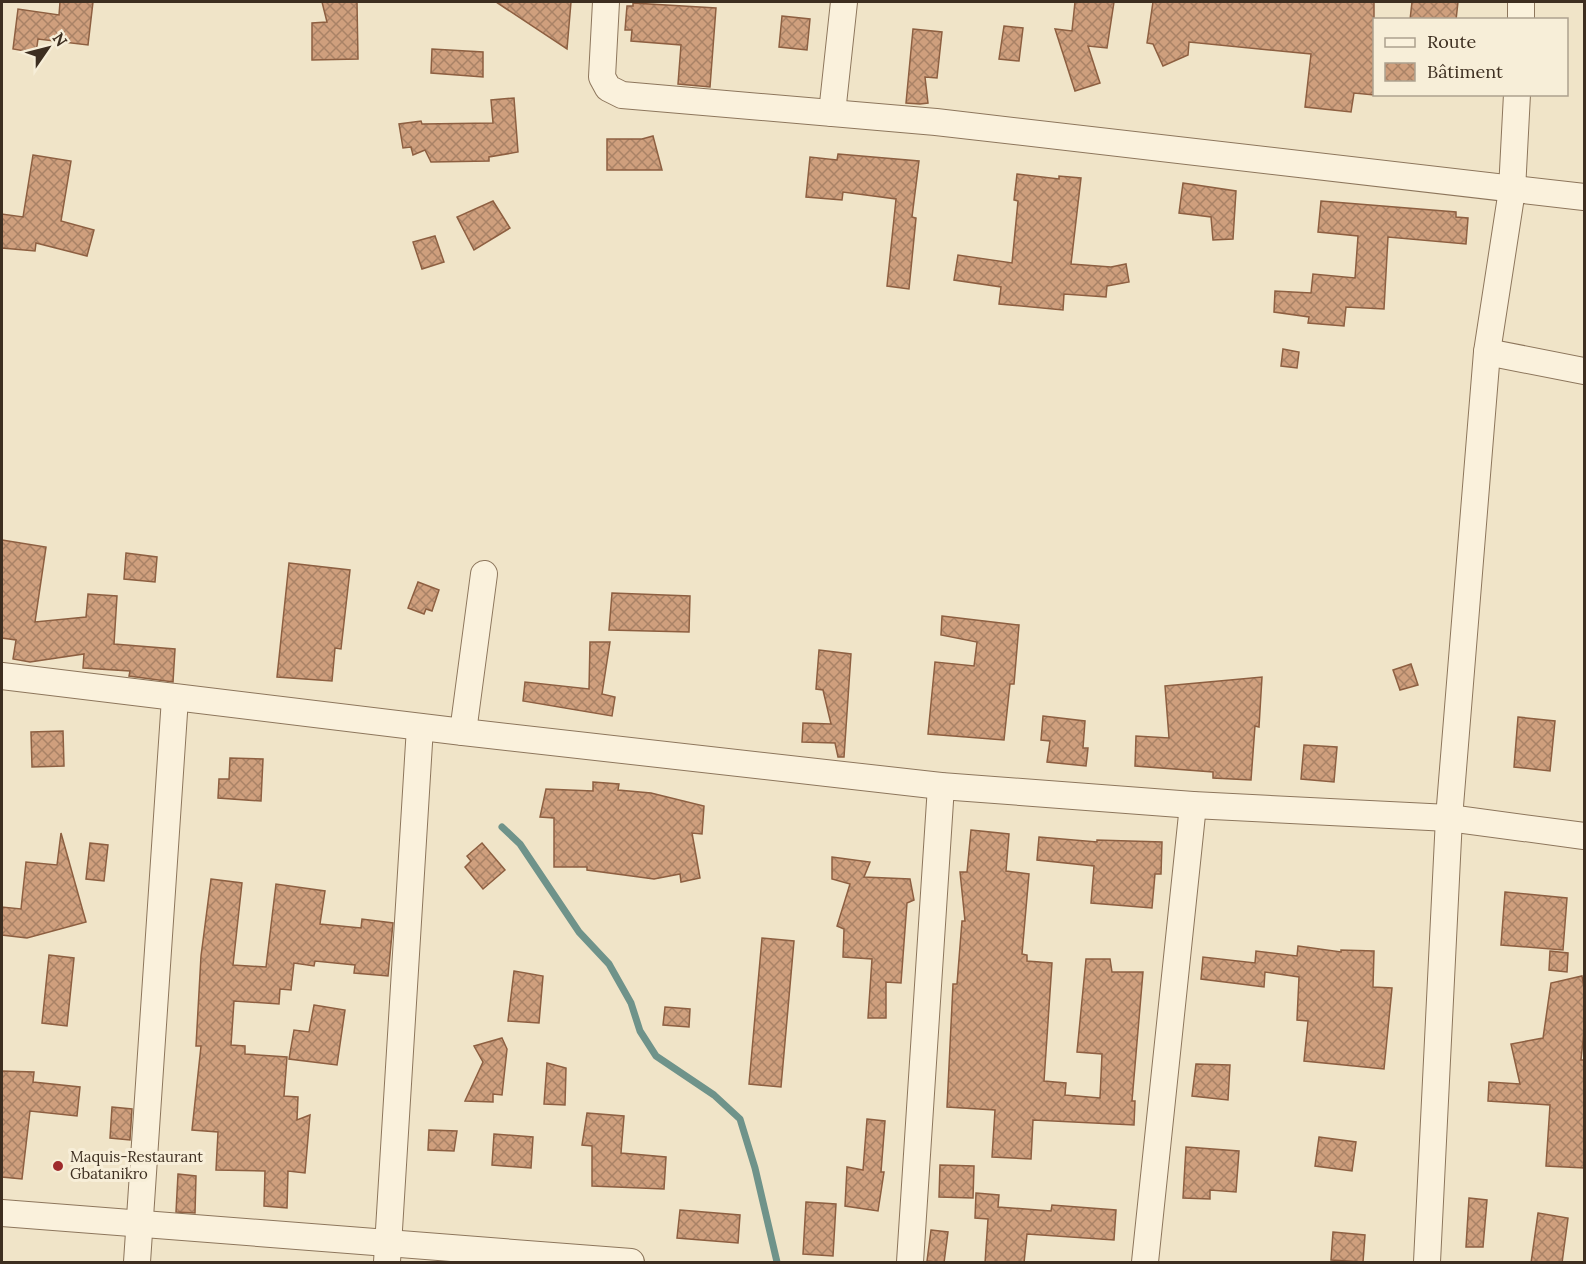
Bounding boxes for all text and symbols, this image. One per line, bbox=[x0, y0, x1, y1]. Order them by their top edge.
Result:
north arrow bbox=[18, 18, 78, 78]
legend bbox=[1373, 18, 1568, 96]
text: N bbox=[49, 29, 72, 50]
text: Route bbox=[1427, 30, 1476, 53]
text: Bâtiment bbox=[1427, 60, 1503, 83]
place label: Maquis-Restaurant Gbatanikro bbox=[70, 1147, 203, 1183]
marker: Maquis-Restaurant Gbatanikro bbox=[51, 1159, 65, 1173]

